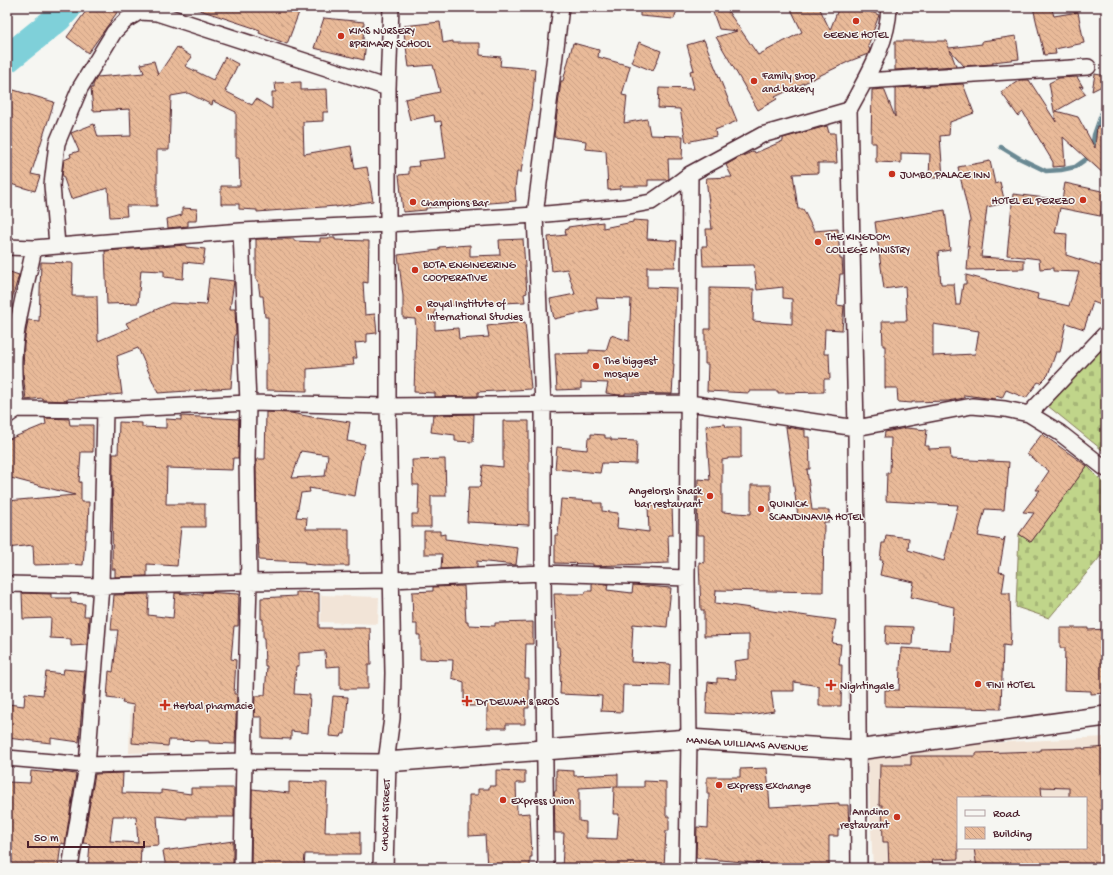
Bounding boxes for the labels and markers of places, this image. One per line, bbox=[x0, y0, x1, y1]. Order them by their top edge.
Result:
marker: GEENE HOTEL bbox=[851, 16, 861, 26]
place label: KIMS NURSERY &PRIMARY SCHOOL bbox=[349, 26, 432, 51]
place label: GEENE HOTEL bbox=[823, 30, 890, 42]
marker: KIMS NURSERY &PRIMARY SCHOOL bbox=[336, 31, 346, 41]
place label: Family shop and bakery bbox=[761, 71, 816, 96]
marker: Family shop and bakery bbox=[749, 76, 759, 86]
marker: JUMBO PALACE INN bbox=[887, 169, 897, 179]
place label: JUMBO PALACE INN bbox=[900, 170, 990, 182]
marker: HOTEL EL PEREZO bbox=[1078, 195, 1088, 205]
place label: HOTEL EL PEREZO bbox=[992, 196, 1075, 208]
marker: Champions Bar bbox=[408, 197, 418, 207]
place label: Champions Bar bbox=[421, 198, 489, 210]
place label: THE KINGDOM COLLEGE MINISTRY bbox=[825, 232, 910, 257]
marker: THE KINGDOM COLLEGE MINISTRY bbox=[813, 237, 823, 247]
place label: BOTA ENGINEERING COOPERATIVE bbox=[422, 260, 517, 285]
marker: BOTA ENGINEERING COOPERATIVE bbox=[410, 265, 420, 275]
place label: Royal Institute of International Studies bbox=[427, 298, 523, 324]
marker: Royal Institute of International Studies bbox=[414, 304, 424, 314]
place label: The biggest mosque bbox=[603, 356, 659, 381]
marker: The biggest mosque bbox=[591, 361, 601, 371]
place label: Angelorsh Snack bar restaurant bbox=[629, 486, 704, 511]
marker: Angelorsh Snack bar restaurant bbox=[705, 491, 715, 501]
place label: QUINICK SCANDINAVIA HOTEL bbox=[769, 499, 864, 524]
marker: QUINICK SCANDINAVIA HOTEL bbox=[756, 504, 766, 514]
marker: Nightingale bbox=[825, 679, 837, 691]
marker: FINI HOTEL bbox=[973, 679, 983, 689]
place label: FINI HOTEL bbox=[985, 680, 1036, 692]
place label: Nightingale bbox=[840, 681, 895, 693]
marker: Dr DEWAH & BROS bbox=[461, 695, 473, 707]
place label: Dr DEWAH & BROS bbox=[475, 697, 560, 709]
marker: Herbal pharmacie bbox=[160, 700, 170, 710]
place label: Herbal pharmacie bbox=[173, 701, 253, 713]
marker: Express Exchange bbox=[714, 780, 724, 790]
place label: Express Exchange bbox=[727, 781, 811, 793]
marker: Express Union bbox=[498, 795, 508, 805]
place label: Express Union bbox=[511, 796, 575, 808]
place label: Anndino restaurant bbox=[840, 807, 890, 832]
marker: Anndino restaurant bbox=[892, 812, 902, 822]

